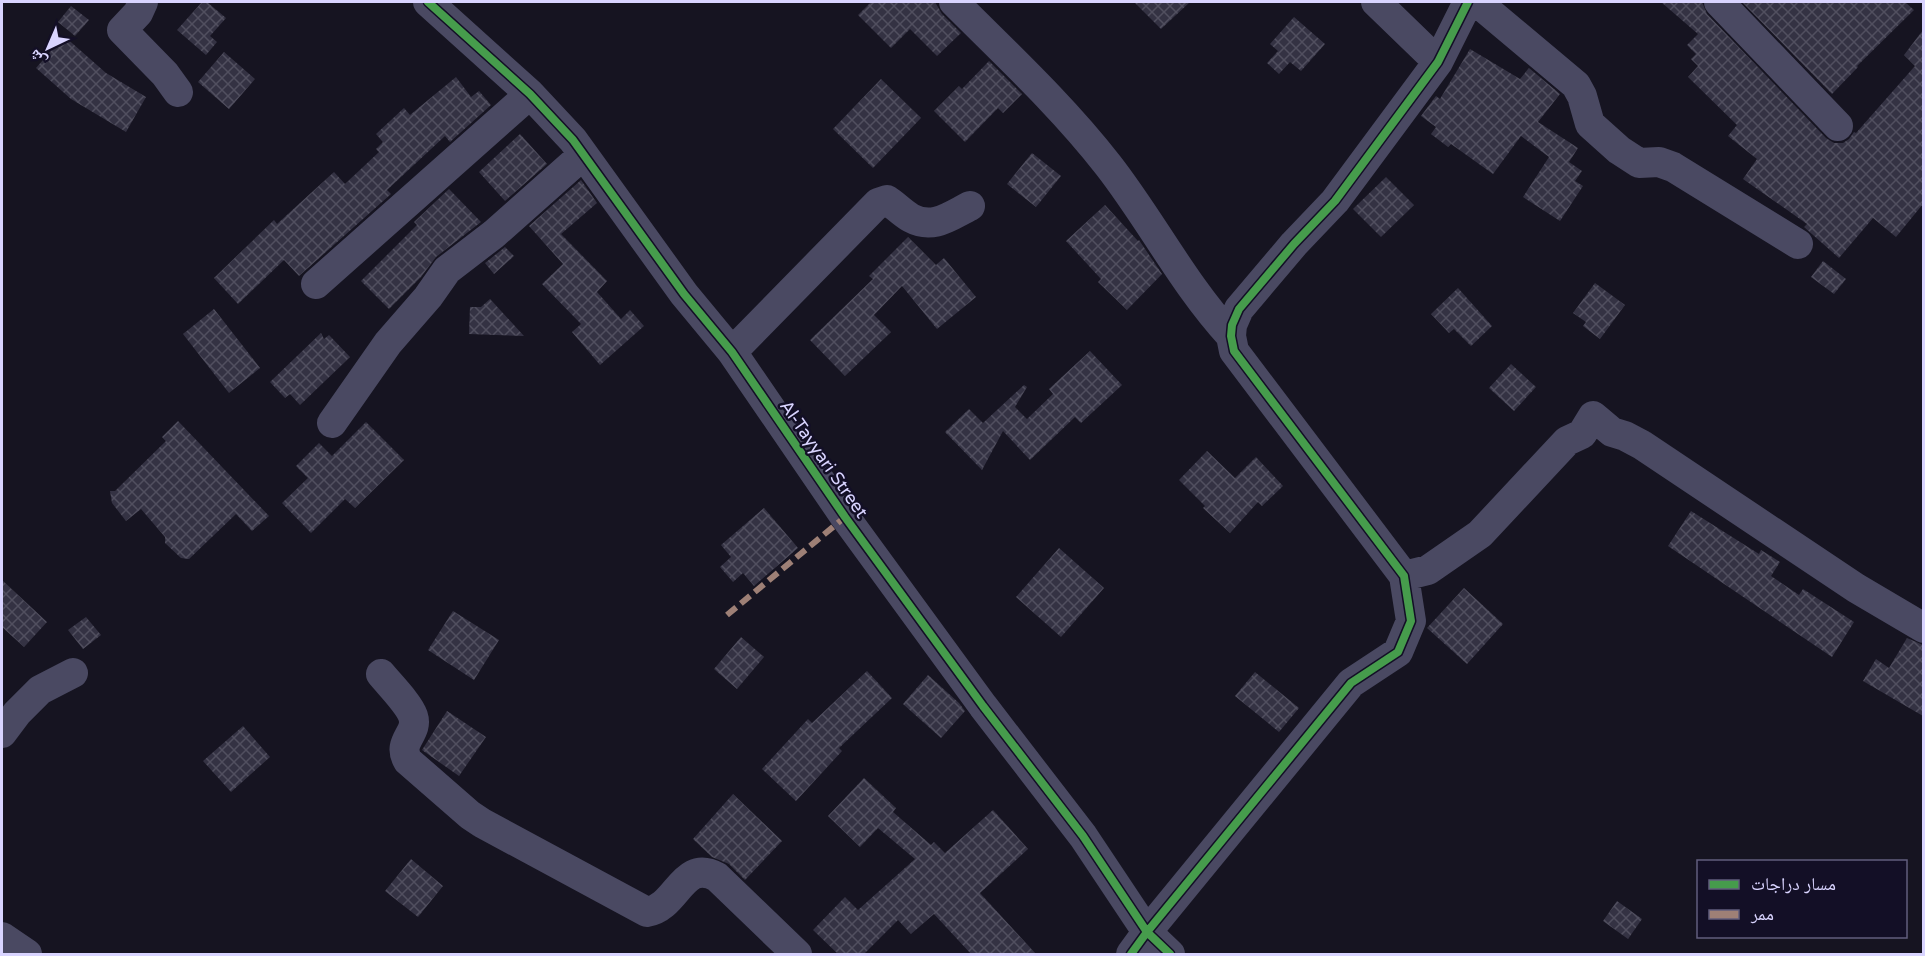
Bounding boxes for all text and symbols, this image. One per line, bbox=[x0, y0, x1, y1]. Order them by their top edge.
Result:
north arrow bbox=[18, 18, 78, 78]
text: ش bbox=[25, 45, 51, 71]
street label: Al-Tayyari Street bbox=[775, 396, 873, 522]
legend bbox=[1697, 860, 1907, 938]
text: مسار دراجات bbox=[1751, 873, 1836, 895]
text: ممر bbox=[1750, 903, 1774, 925]

